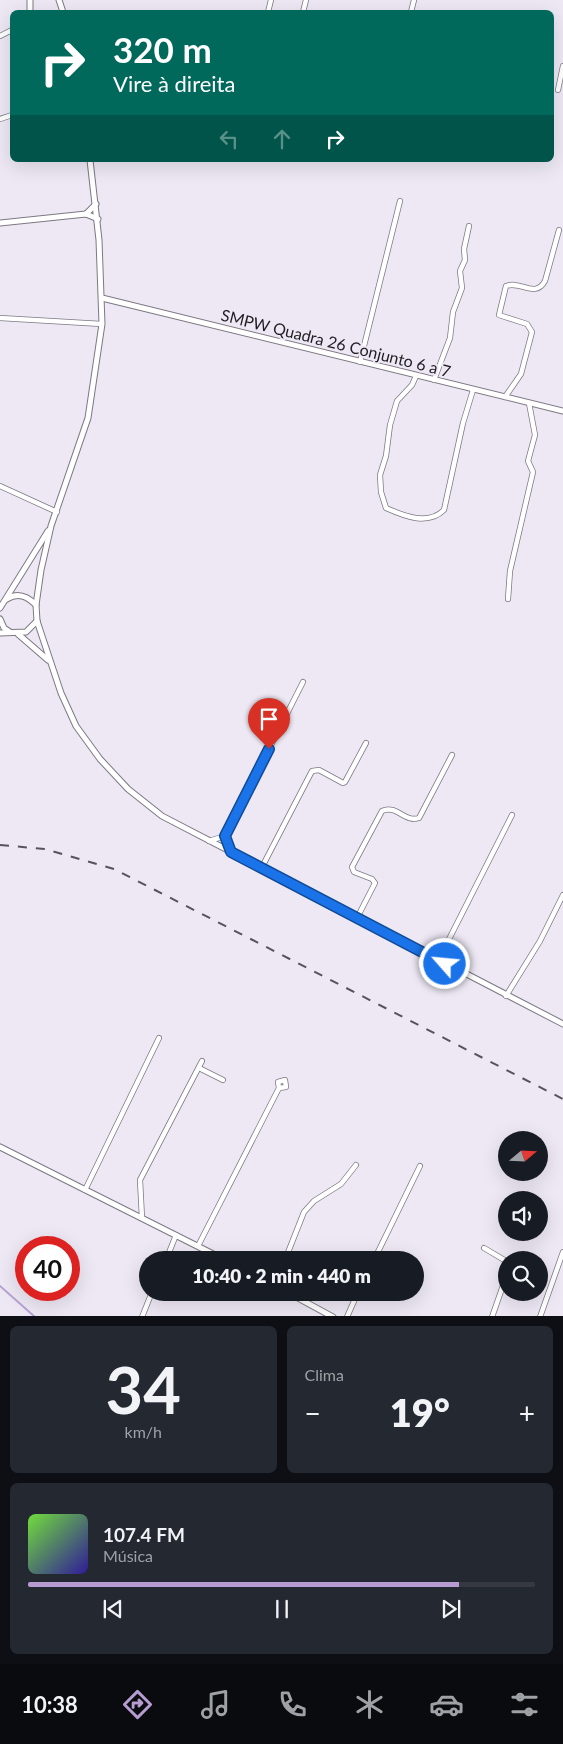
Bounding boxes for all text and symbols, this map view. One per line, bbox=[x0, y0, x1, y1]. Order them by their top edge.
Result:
text: 320 m bbox=[113, 28, 212, 70]
icon: right bbox=[30, 30, 95, 95]
text: Vire à direita bbox=[113, 70, 235, 97]
icon: left bbox=[215, 125, 243, 153]
icon: ahead bbox=[268, 125, 296, 153]
icon: right bbox=[321, 125, 349, 153]
street label: SMPW Quadra 26 Conjunto 6 a 7 bbox=[219, 305, 453, 380]
pin bbox=[248, 698, 290, 749]
icon: arrive bbox=[255, 705, 283, 733]
position arrow bbox=[418, 937, 470, 989]
north arrow bbox=[498, 1131, 548, 1181]
map controls bbox=[498, 1131, 548, 1301]
button: sound bbox=[498, 1191, 548, 1241]
speed limit sign: 40 bbox=[15, 1236, 80, 1301]
button: search bbox=[498, 1251, 548, 1301]
text: 10:40 · 2 min · 440 m bbox=[192, 1264, 371, 1287]
text: 34 bbox=[106, 1350, 181, 1428]
text: Clima bbox=[305, 1365, 344, 1384]
text: 19° bbox=[390, 1389, 450, 1435]
text: − bbox=[305, 1396, 321, 1430]
text: + bbox=[519, 1396, 535, 1430]
text: km/h bbox=[125, 1422, 162, 1441]
text: 107.4 FM bbox=[103, 1523, 185, 1546]
text: Música bbox=[103, 1546, 153, 1565]
icon: previous bbox=[99, 1595, 127, 1623]
icon: pause bbox=[268, 1595, 296, 1623]
icon: next bbox=[437, 1595, 465, 1623]
icon: directions bbox=[120, 1687, 155, 1722]
icon: music bbox=[198, 1687, 233, 1722]
icon: phone bbox=[275, 1687, 310, 1722]
icon: climate bbox=[352, 1687, 387, 1722]
icon: car bbox=[429, 1687, 464, 1722]
icon: filters bbox=[507, 1687, 542, 1722]
text: 10:38 bbox=[21, 1691, 78, 1718]

